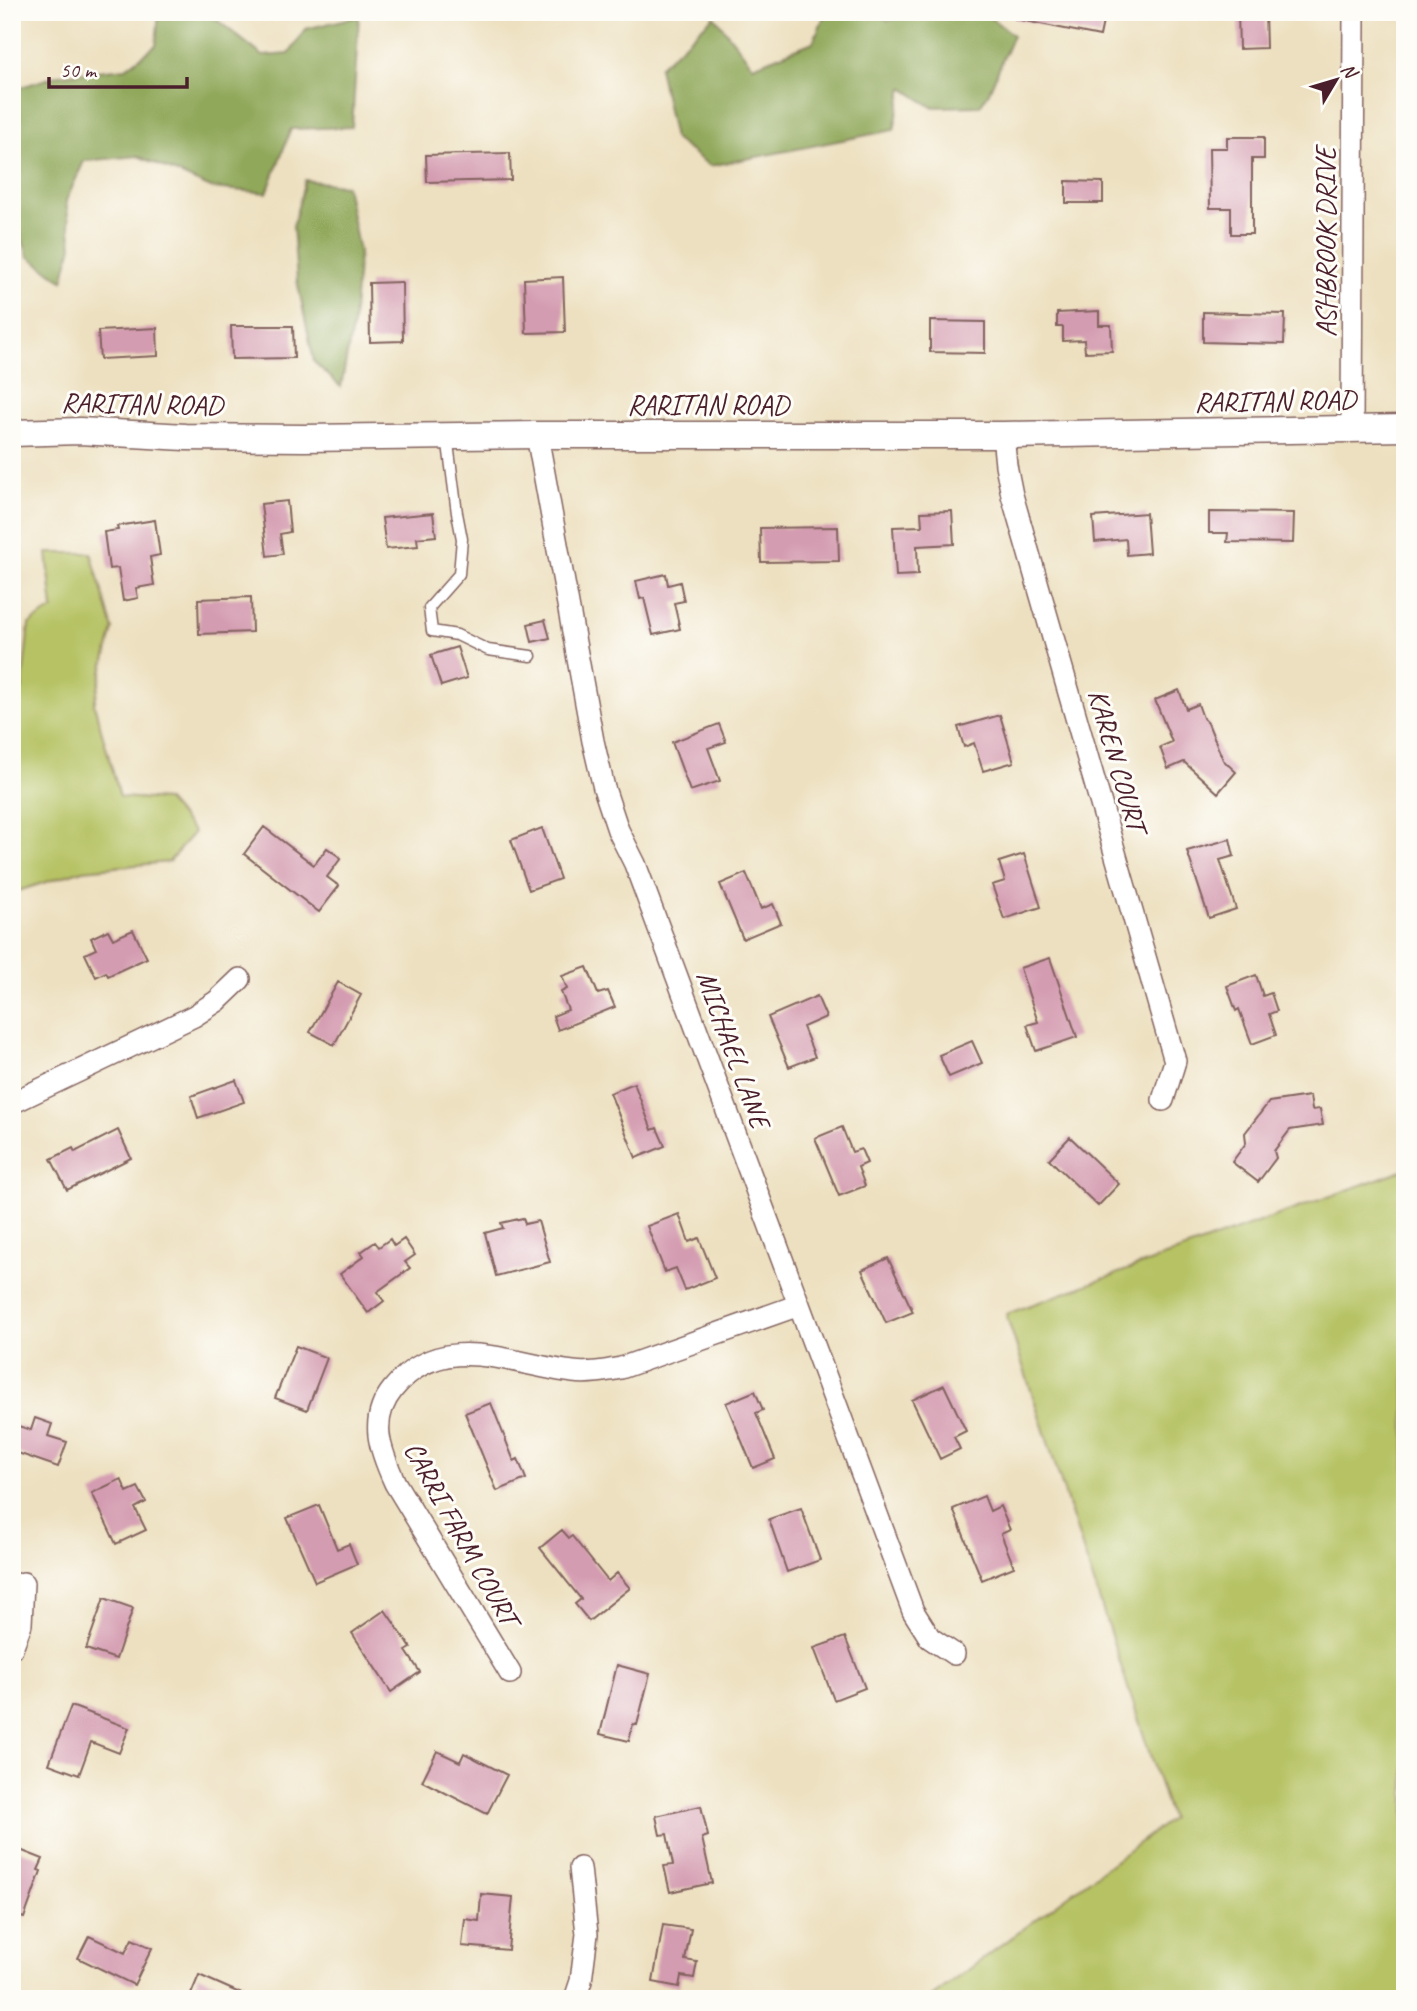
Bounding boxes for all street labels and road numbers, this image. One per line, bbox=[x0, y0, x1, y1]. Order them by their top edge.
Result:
street label: ASHBROOK DRIVE bbox=[1308, 143, 1343, 337]
street label: RARITAN ROAD bbox=[1194, 382, 1359, 419]
street label: RARITAN ROAD bbox=[61, 385, 226, 422]
street label: RARITAN ROAD bbox=[627, 387, 792, 422]
street label: KAREN COURT bbox=[1081, 685, 1156, 842]
street label: MICHAEL LANE bbox=[689, 966, 779, 1136]
street label: CARRI FARM COURT bbox=[397, 1435, 530, 1638]

